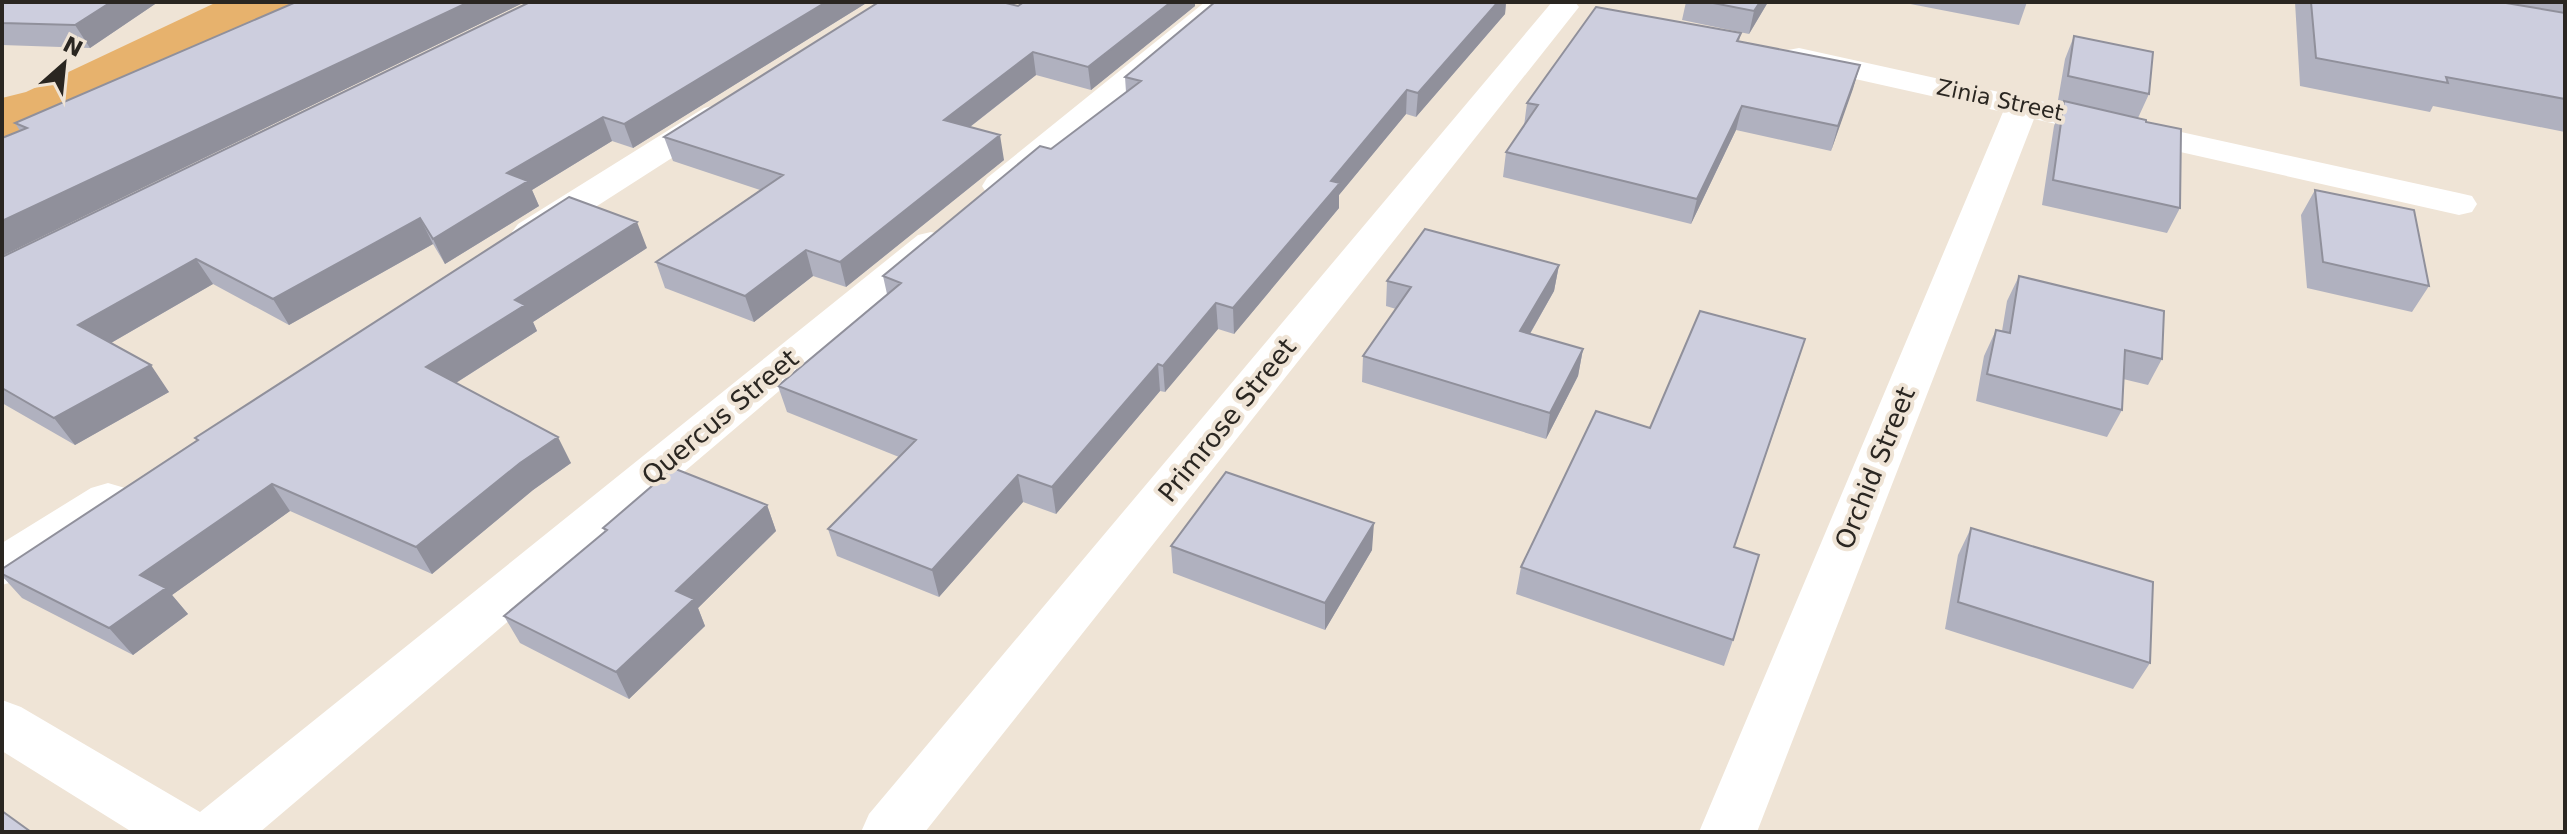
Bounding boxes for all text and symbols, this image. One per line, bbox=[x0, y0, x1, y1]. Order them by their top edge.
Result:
north arrow bbox=[24, 24, 104, 104]
text: N bbox=[59, 31, 87, 62]
street label: Zinia Street bbox=[1935, 74, 2066, 126]
street label: Primrose Street bbox=[1152, 332, 1302, 508]
street label: Quercus Street bbox=[636, 343, 804, 491]
street label: Orchid Street bbox=[1829, 382, 1921, 554]

